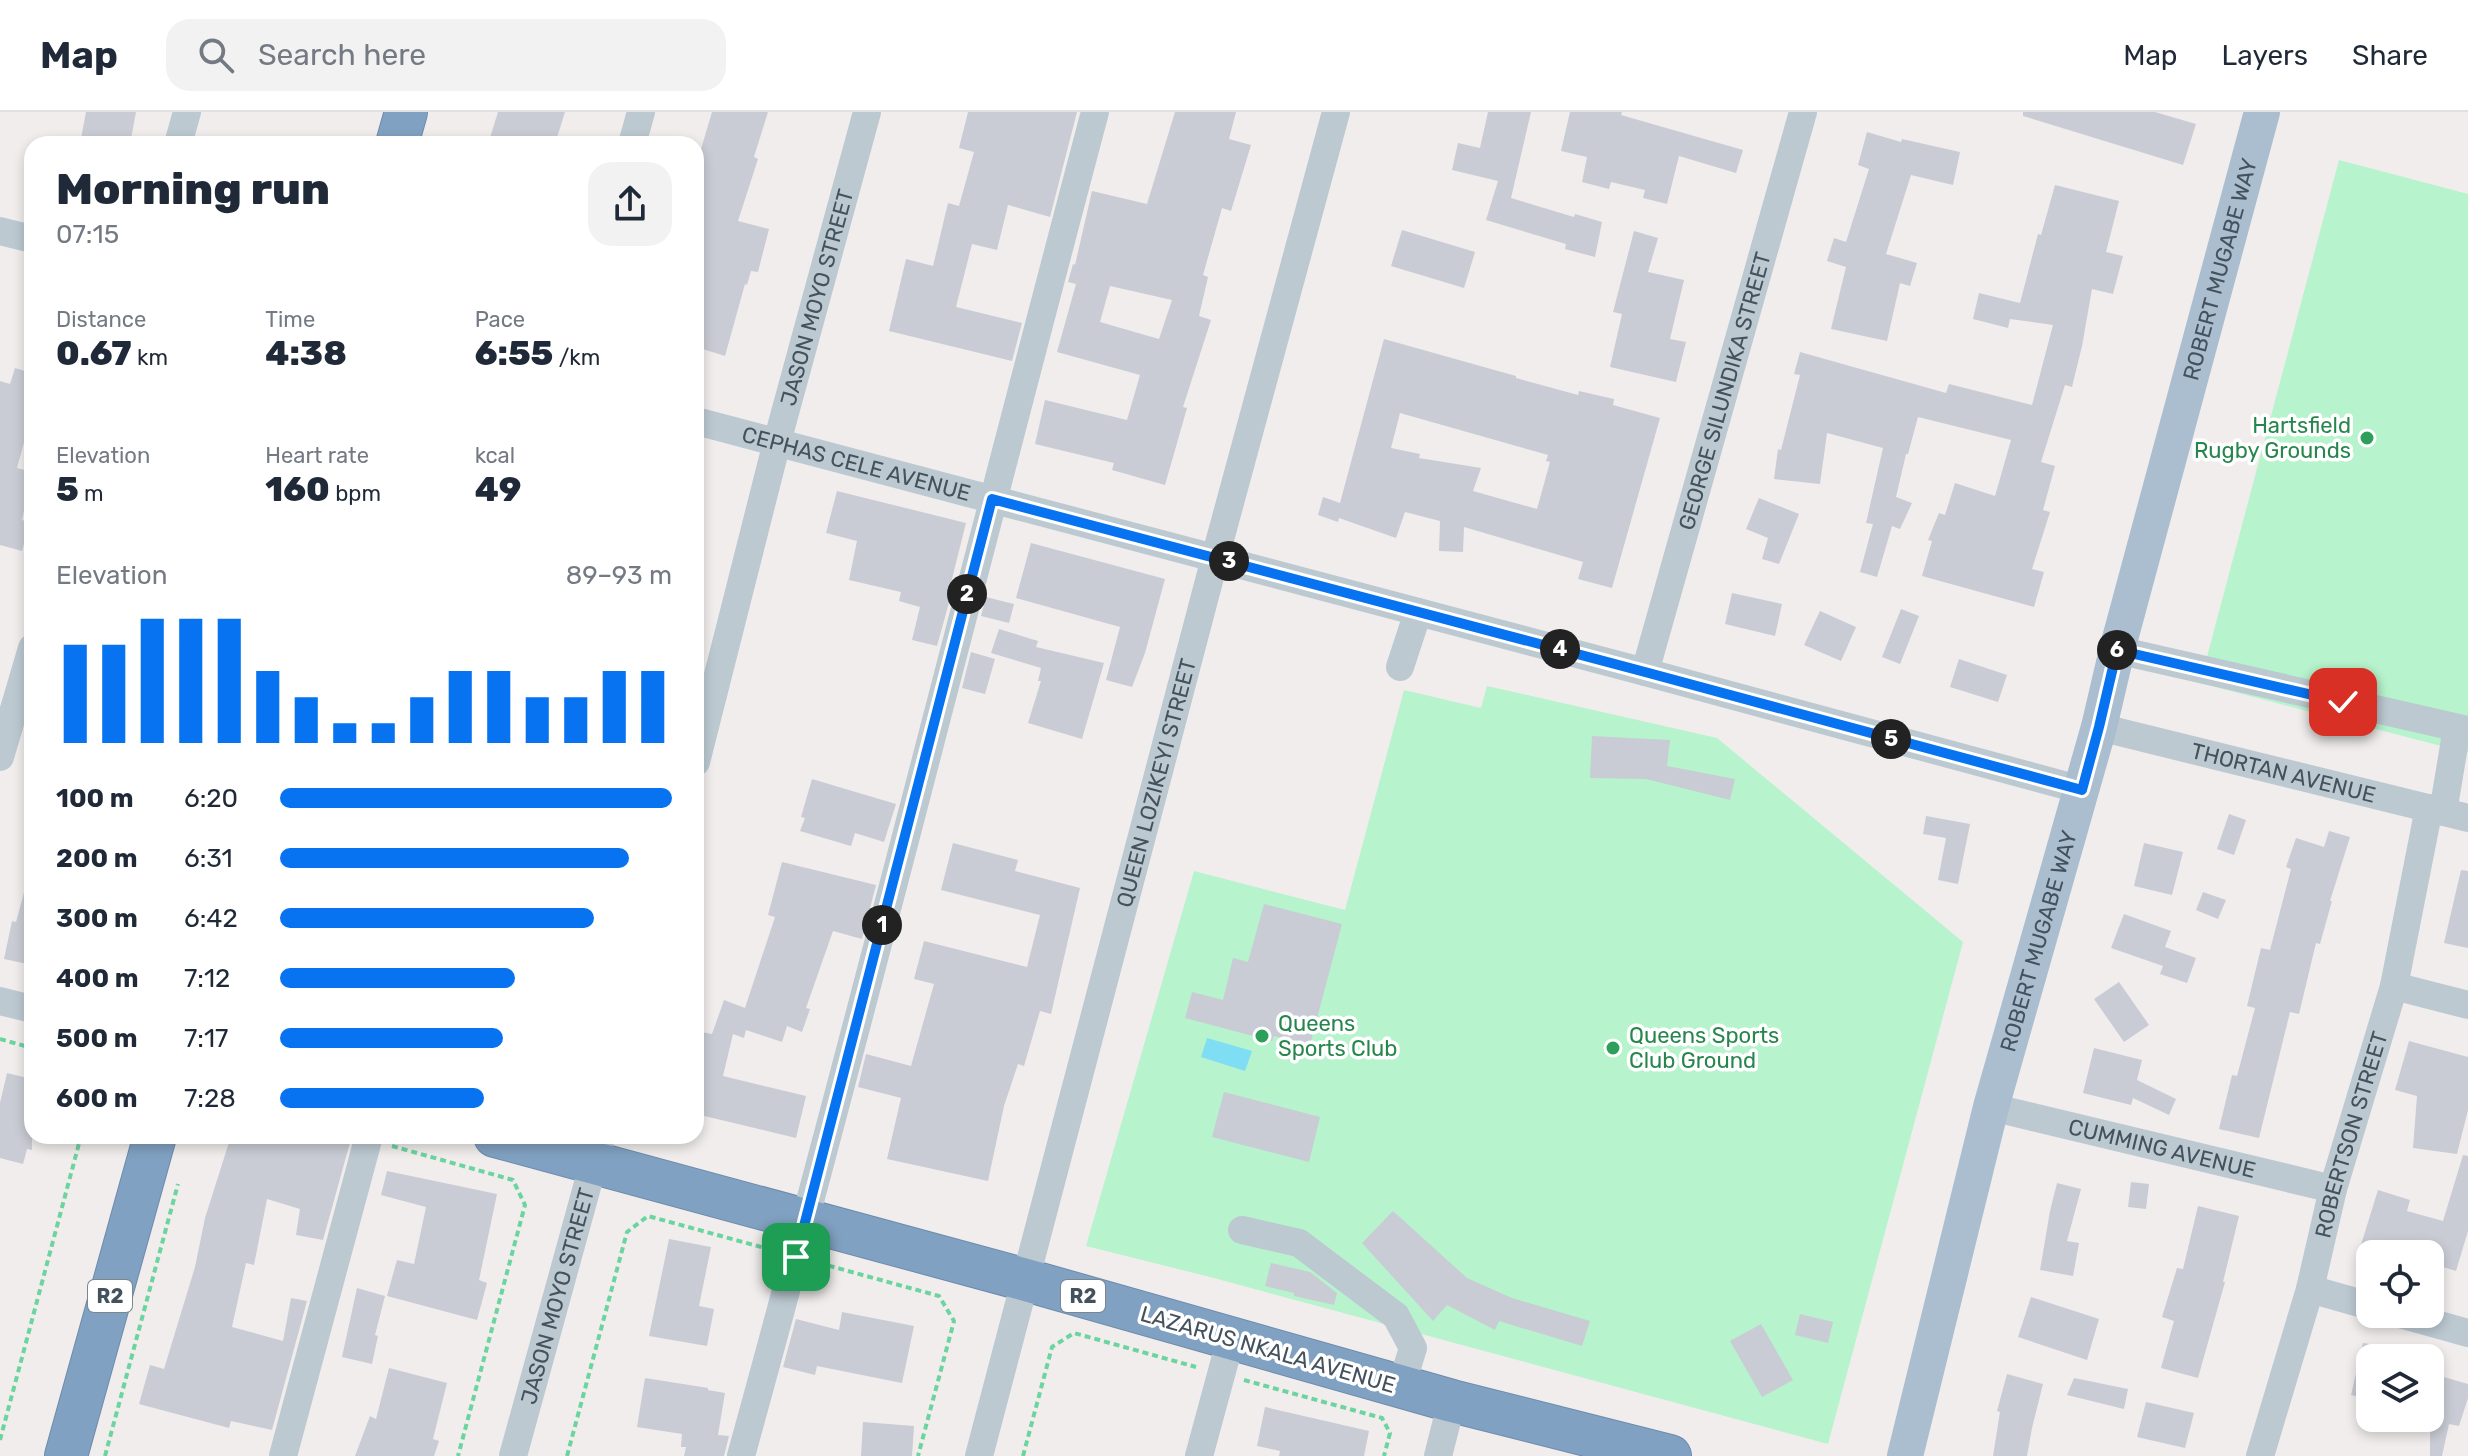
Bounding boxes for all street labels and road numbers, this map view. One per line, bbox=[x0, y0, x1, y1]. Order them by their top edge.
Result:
street label: ROBERT MUGABE WAY bbox=[2177, 155, 2263, 383]
street label: JASON MOYO STREET bbox=[775, 186, 859, 409]
street label: GEORGE SILUNDIKA STREET bbox=[1673, 249, 1777, 533]
street label: CEPHAS CELE AVENUE bbox=[739, 421, 974, 507]
street label: QUEEN LOZIKEYI STREET bbox=[1111, 655, 1202, 910]
street label: THORTAN AVENUE bbox=[2188, 737, 2378, 809]
street label: ROBERT MUGABE WAY bbox=[1994, 827, 2083, 1055]
street label: ROBERTSON STREET bbox=[2309, 1028, 2394, 1241]
street label: CUMMING AVENUE bbox=[2066, 1113, 2258, 1184]
street label: JASON MOYO STREET bbox=[515, 1185, 600, 1407]
road number: R2 bbox=[88, 1280, 132, 1312]
road number: R2 bbox=[1061, 1280, 1105, 1312]
street label: LAZARUS NKALA AVENUE bbox=[1137, 1300, 1398, 1399]

